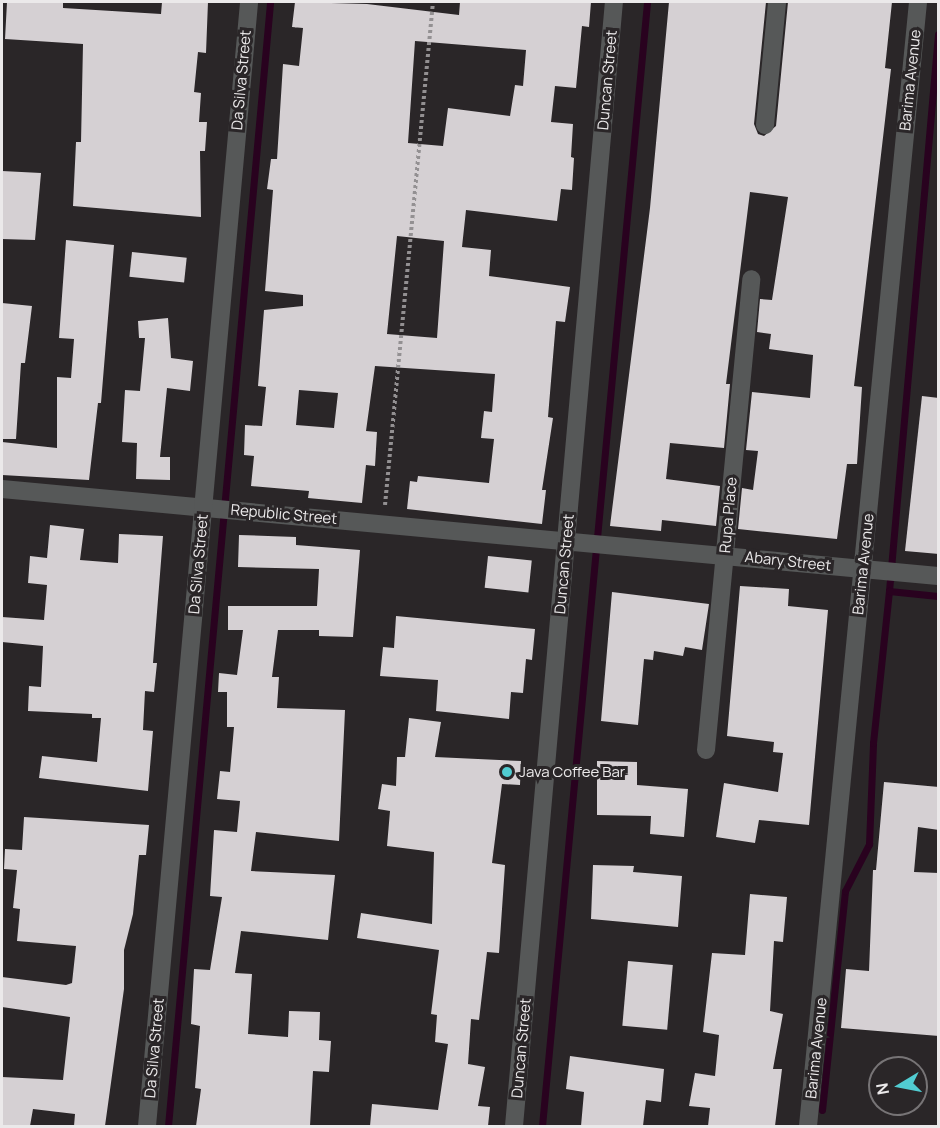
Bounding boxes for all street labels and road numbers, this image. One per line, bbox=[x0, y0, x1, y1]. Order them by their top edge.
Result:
street label: Barima Avenue bbox=[896, 28, 924, 132]
street label: Da Silva Street bbox=[228, 29, 254, 131]
street label: Duncan Street bbox=[594, 29, 620, 131]
street label: Rupa Place bbox=[716, 476, 740, 554]
street label: Republic Street bbox=[230, 500, 338, 528]
street label: Barima Avenue bbox=[849, 512, 877, 616]
street label: Da Silva Street bbox=[185, 513, 211, 615]
street label: Duncan Street bbox=[551, 513, 577, 615]
street label: Abary Street bbox=[744, 548, 832, 574]
street label: Barima Avenue bbox=[802, 996, 830, 1100]
street label: Da Silva Street bbox=[141, 997, 167, 1099]
street label: Duncan Street bbox=[508, 997, 534, 1099]

